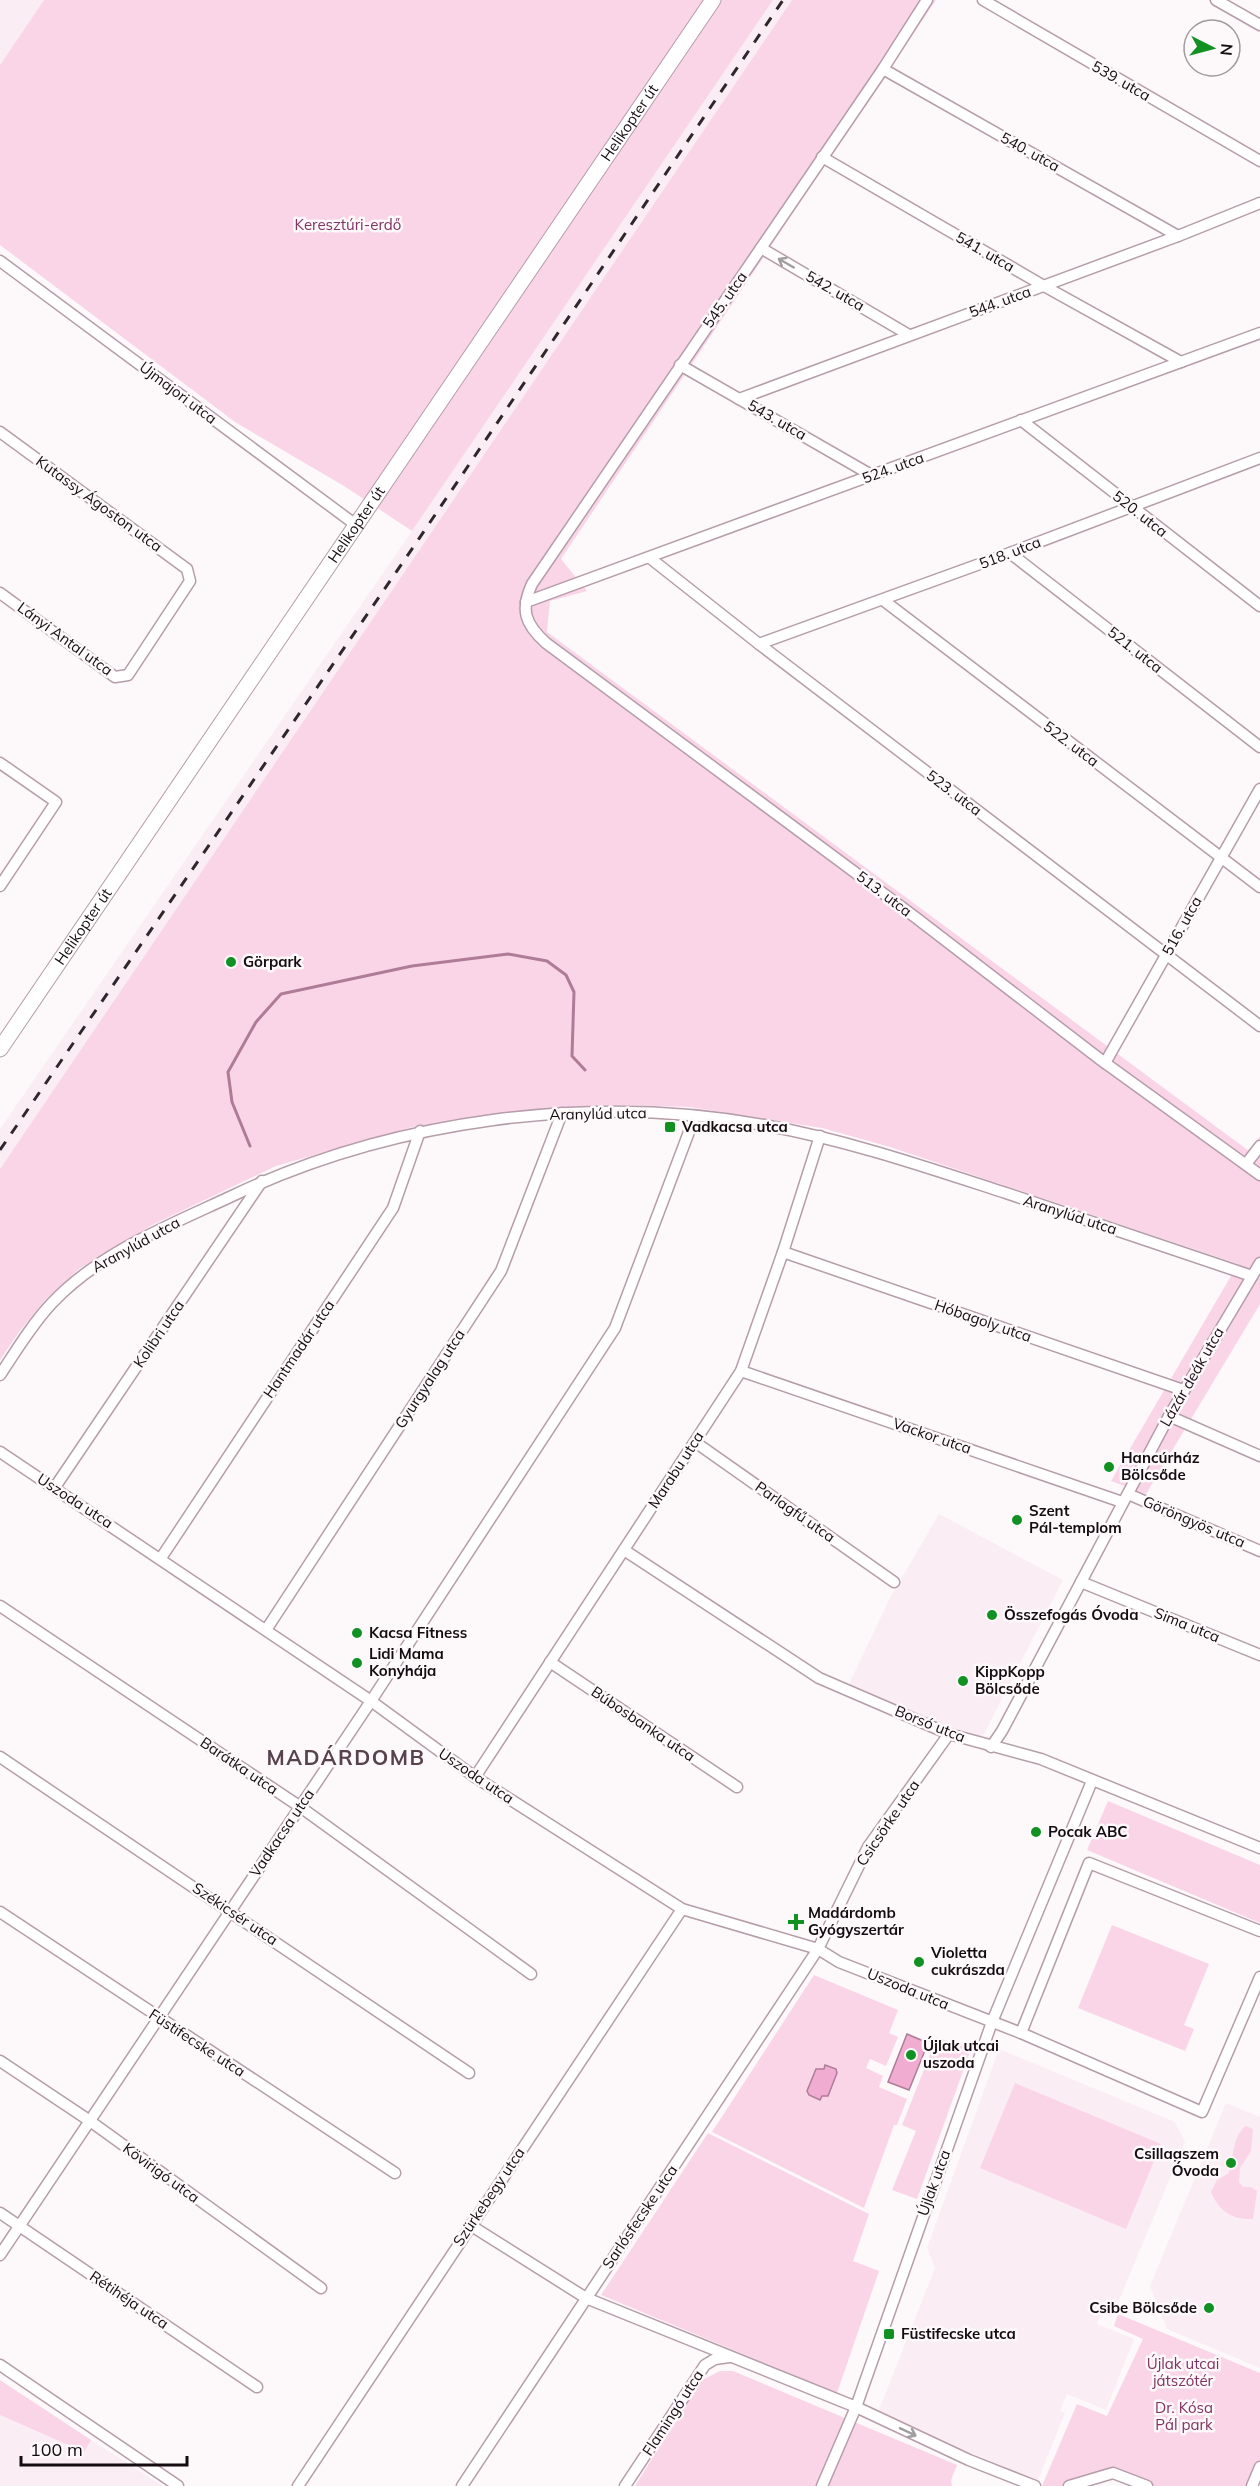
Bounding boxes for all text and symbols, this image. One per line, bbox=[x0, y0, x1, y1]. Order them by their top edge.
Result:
north arrow bbox=[1182, 18, 1242, 78]
text: N bbox=[1216, 43, 1237, 57]
street label: 539. utca bbox=[1089, 56, 1154, 105]
street label: Helikopter út bbox=[596, 80, 662, 164]
street label: 540. utca bbox=[997, 128, 1063, 176]
park label: Keresztúri-erdő bbox=[295, 215, 401, 234]
street label: 541. utca bbox=[953, 227, 1018, 276]
one-way arrow bbox=[778, 257, 795, 269]
street label: 542. utca bbox=[803, 266, 868, 315]
street label: 545. utca bbox=[698, 268, 751, 332]
street label: 544. utca bbox=[966, 282, 1033, 321]
street label: Újmajori utca bbox=[136, 357, 221, 428]
street label: 543. utca bbox=[745, 395, 810, 444]
street label: 524. utca bbox=[859, 448, 926, 487]
street label: Kutassy Ágoston utca bbox=[32, 451, 166, 556]
street label: Helikopter út bbox=[323, 482, 389, 566]
street label: 520. utca bbox=[1109, 486, 1172, 541]
street label: 518. utca bbox=[976, 532, 1043, 573]
street label: Lányi Antal utca bbox=[14, 598, 117, 680]
street label: 521. utca bbox=[1104, 622, 1167, 677]
street label: 522. utca bbox=[1040, 717, 1103, 771]
street label: 523. utca bbox=[923, 766, 986, 820]
street label: 513. utca bbox=[853, 867, 916, 921]
street label: Helikopter út bbox=[50, 884, 116, 968]
street label: 516. utca bbox=[1158, 893, 1206, 959]
place label: Görpark bbox=[243, 952, 302, 971]
marker: Görpark bbox=[224, 955, 238, 969]
street label: Aranylúd utca bbox=[549, 1103, 647, 1124]
place label: Vadkacsa utca bbox=[681, 1117, 788, 1136]
marker: Vadkacsa utca bbox=[663, 1120, 677, 1134]
street label: Aranylúd utca bbox=[1021, 1190, 1119, 1239]
street label: Aranylúd utca bbox=[89, 1213, 183, 1276]
street label: Hóbagoly utca bbox=[932, 1295, 1034, 1346]
street label: Kolibri utca bbox=[129, 1296, 188, 1371]
street label: Hantmadár utca bbox=[259, 1296, 338, 1401]
street label: Lázár deák utca bbox=[1156, 1324, 1228, 1430]
street label: Gyurgyalag utca bbox=[390, 1326, 469, 1432]
street label: Vackor utca bbox=[890, 1413, 974, 1458]
street label: Marabu utca bbox=[644, 1428, 708, 1512]
place label: Hancúrház Bölcsőde bbox=[1121, 1448, 1200, 1484]
marker: Hancúrház Bölcsőde bbox=[1102, 1460, 1116, 1474]
street label: Uszoda utca bbox=[34, 1469, 117, 1532]
street label: Parlagfű utca bbox=[752, 1477, 839, 1546]
street label: Göröngyös utca bbox=[1140, 1491, 1248, 1552]
place label: Szent Pál-templom bbox=[1029, 1501, 1122, 1537]
marker: Szent Pál-templom bbox=[1010, 1513, 1024, 1527]
street label: Sima utca bbox=[1152, 1603, 1223, 1646]
place label: Összefogás Óvoda bbox=[1004, 1605, 1138, 1624]
marker: Összefogás Óvoda bbox=[985, 1608, 999, 1622]
place label: Kacsa Fitness bbox=[369, 1623, 467, 1642]
marker: Kacsa Fitness bbox=[350, 1626, 364, 1640]
place label: Lidi Mama Konyhája bbox=[369, 1644, 444, 1680]
marker: Lidi Mama Konyhája bbox=[350, 1656, 364, 1670]
place label: KippKopp Bölcsőde bbox=[975, 1662, 1045, 1698]
marker: KippKopp Bölcsőde bbox=[956, 1674, 970, 1688]
street label: Búbosbanka utca bbox=[588, 1682, 699, 1765]
street label: Borsó utca bbox=[892, 1701, 968, 1746]
street label: Barátka utca bbox=[197, 1733, 282, 1799]
street label: Uszoda utca bbox=[435, 1743, 517, 1808]
district label: MADÁRDOMB bbox=[267, 1744, 426, 1770]
street label: Csicsörke utca bbox=[852, 1776, 923, 1869]
street label: Vadkacsa utca bbox=[245, 1785, 318, 1880]
place label: Pocak ABC bbox=[1048, 1822, 1128, 1841]
marker: Pocak ABC bbox=[1029, 1825, 1043, 1839]
street label: Székicsér utca bbox=[189, 1878, 282, 1949]
place label: Madárdomb Gyógyszertár bbox=[808, 1903, 904, 1939]
marker: Madárdomb Gyógyszertár bbox=[789, 1915, 803, 1929]
place label: Violetta cukrászda bbox=[930, 1943, 1005, 1979]
marker: Violetta cukrászda bbox=[912, 1955, 926, 1969]
street label: Uszoda utca bbox=[864, 1964, 952, 2014]
street label: Füstifecske utca bbox=[146, 2004, 249, 2081]
place label: Újlak utcai uszoda bbox=[923, 2036, 999, 2072]
marker: Újlak utcai uszoda bbox=[904, 2048, 918, 2062]
street label: Kövirigó utca bbox=[119, 2138, 203, 2207]
street label: Szürkebegy utca bbox=[448, 2144, 529, 2250]
place label: Csillagszem Óvoda bbox=[1134, 2144, 1219, 2180]
street label: Újlak utca bbox=[913, 2147, 954, 2218]
marker: Csillagszem Óvoda bbox=[1224, 2156, 1238, 2170]
street label: Sarlósfecske utca bbox=[598, 2161, 681, 2272]
street label: Rétihéja utca bbox=[86, 2266, 172, 2333]
place label: Csibe Bölcsőde bbox=[1089, 2298, 1197, 2317]
marker: Csibe Bölcsőde bbox=[1202, 2301, 1216, 2315]
place label: Füstifecske utca bbox=[901, 2324, 1016, 2343]
marker: Füstifecske utca bbox=[882, 2327, 896, 2341]
park label: Újlak utcai játszótér bbox=[1147, 2354, 1219, 2390]
street label: Flamingó utca bbox=[638, 2366, 707, 2459]
park label: Dr. Kósa Pál park bbox=[1155, 2398, 1213, 2434]
one-way arrow bbox=[899, 2426, 917, 2438]
scale bar bbox=[21, 2429, 188, 2467]
text: 100 m bbox=[30, 2438, 83, 2461]

